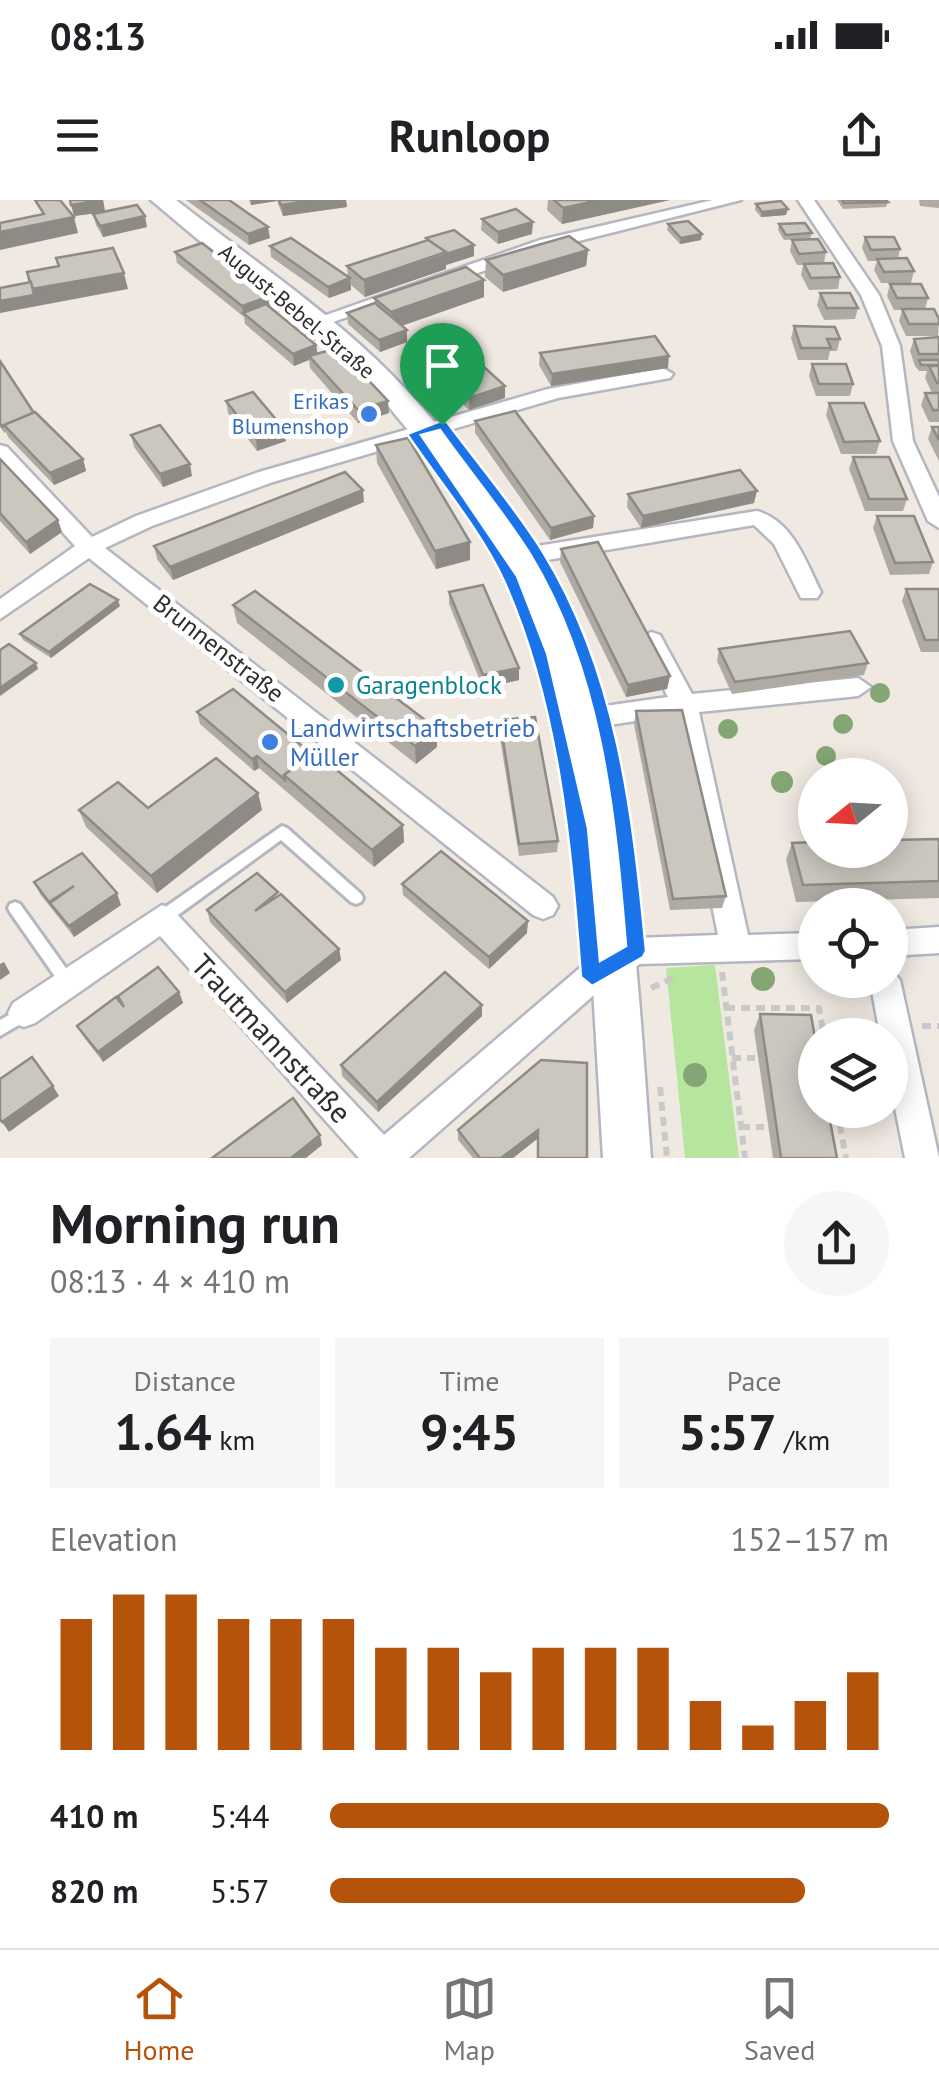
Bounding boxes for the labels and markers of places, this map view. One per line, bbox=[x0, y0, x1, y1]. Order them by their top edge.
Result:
pin bbox=[400, 323, 485, 426]
place label: Erikas Blumenshop bbox=[232, 387, 349, 440]
marker: Erikas Blumenshop bbox=[358, 403, 380, 425]
place label: Garagenblock bbox=[356, 669, 502, 701]
marker: Garagenblock bbox=[325, 674, 347, 696]
place label: Landwirtschaftsbetrieb Müller bbox=[290, 712, 535, 773]
marker: Landwirtschaftsbetrieb Müller bbox=[259, 731, 281, 753]

